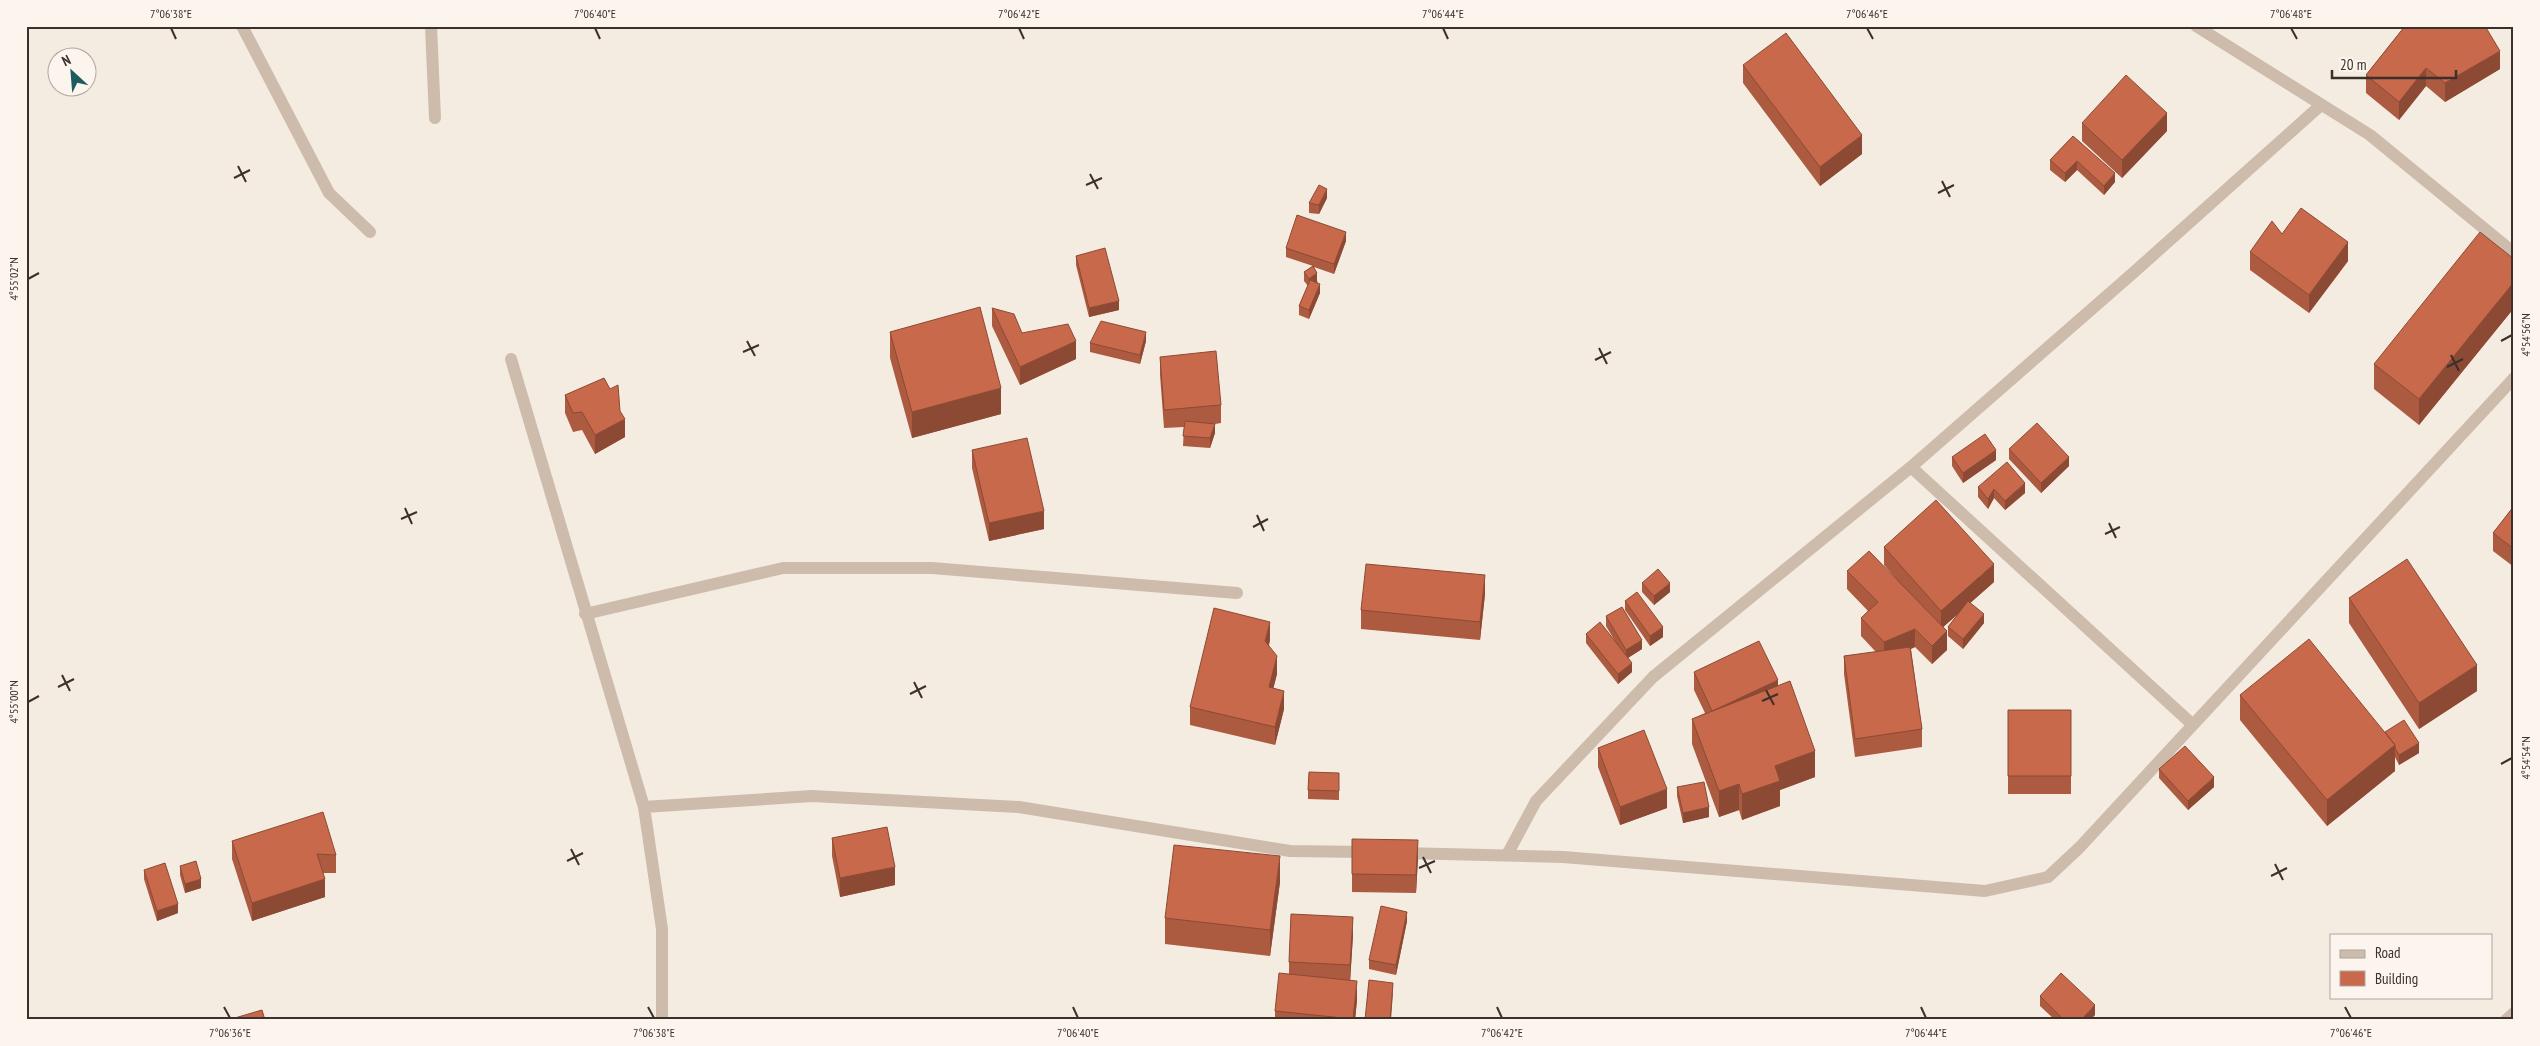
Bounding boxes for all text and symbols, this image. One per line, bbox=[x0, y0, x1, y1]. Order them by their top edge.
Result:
text: 7°06'38"E bbox=[150, 6, 192, 21]
text: 7°06'40"E bbox=[574, 6, 616, 21]
text: 7°06'42"E bbox=[998, 6, 1040, 21]
text: 7°06'44"E bbox=[1422, 6, 1464, 21]
text: 7°06'46"E bbox=[1846, 6, 1888, 21]
text: 7°06'48"E bbox=[2270, 6, 2312, 21]
north arrow bbox=[48, 48, 98, 98]
scale bar bbox=[2332, 48, 2456, 80]
text: N bbox=[59, 51, 74, 70]
text: 20 m bbox=[2340, 55, 2366, 74]
text: 4°55'02"N bbox=[6, 257, 21, 301]
text: 4°54'56"N bbox=[2518, 313, 2533, 357]
text: 4°55'00"N bbox=[6, 680, 21, 724]
text: 4°54'54"N bbox=[2518, 736, 2533, 780]
legend bbox=[2330, 934, 2492, 998]
text: Road bbox=[2375, 943, 2401, 962]
text: Building bbox=[2375, 969, 2418, 988]
text: 7°06'36"E bbox=[209, 1025, 251, 1040]
text: 7°06'38"E bbox=[633, 1025, 675, 1040]
text: 7°06'40"E bbox=[1057, 1025, 1099, 1040]
text: 7°06'42"E bbox=[1481, 1025, 1523, 1040]
text: 7°06'44"E bbox=[1905, 1025, 1947, 1040]
text: 7°06'46"E bbox=[2330, 1025, 2372, 1040]

